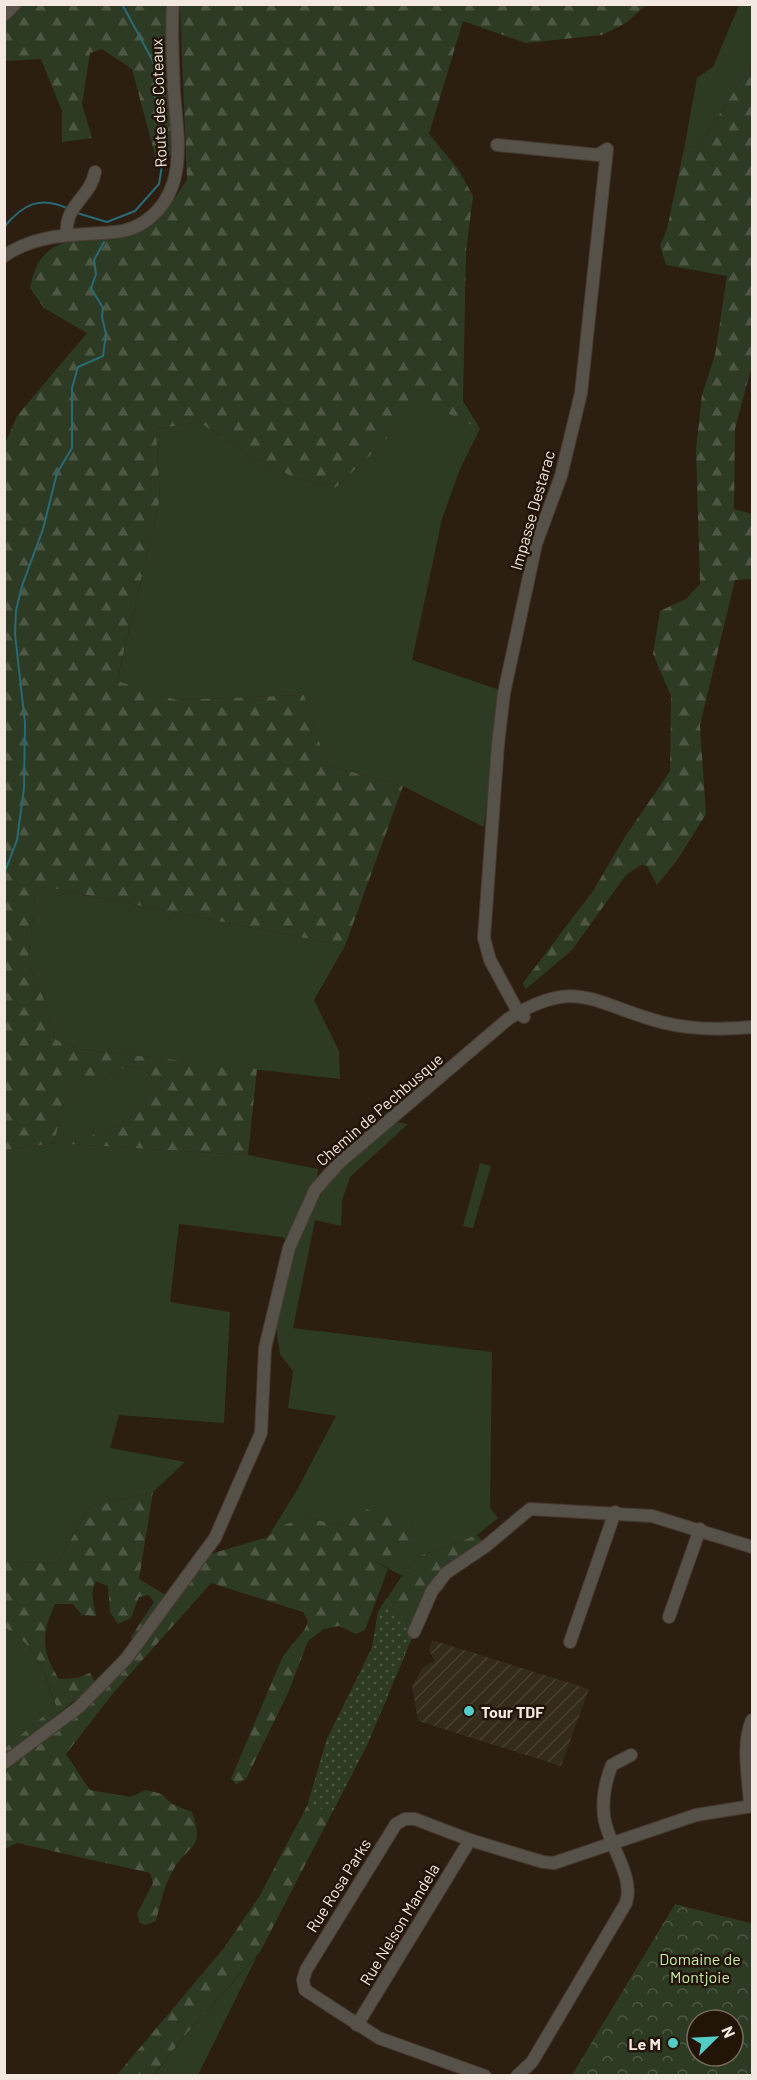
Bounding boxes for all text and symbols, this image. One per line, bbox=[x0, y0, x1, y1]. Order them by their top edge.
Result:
street label: Route des Coteaux bbox=[146, 38, 170, 168]
street label: Impasse Destarac bbox=[506, 448, 558, 572]
street label: Chemin de Pechbusque bbox=[312, 1049, 446, 1169]
place label: Tour TDF bbox=[481, 1702, 544, 1721]
marker: Tour TDF bbox=[462, 1704, 476, 1718]
street label: Rue Rosa Parks bbox=[302, 1835, 374, 1935]
street label: Rue Nelson Mandela bbox=[355, 1860, 443, 1988]
park label: Domaine de Montjoie bbox=[659, 1949, 741, 1986]
north arrow bbox=[685, 2008, 745, 2068]
text: N bbox=[718, 2023, 740, 2040]
place label: Le M bbox=[628, 2034, 661, 2053]
marker: Le M bbox=[666, 2036, 680, 2050]

